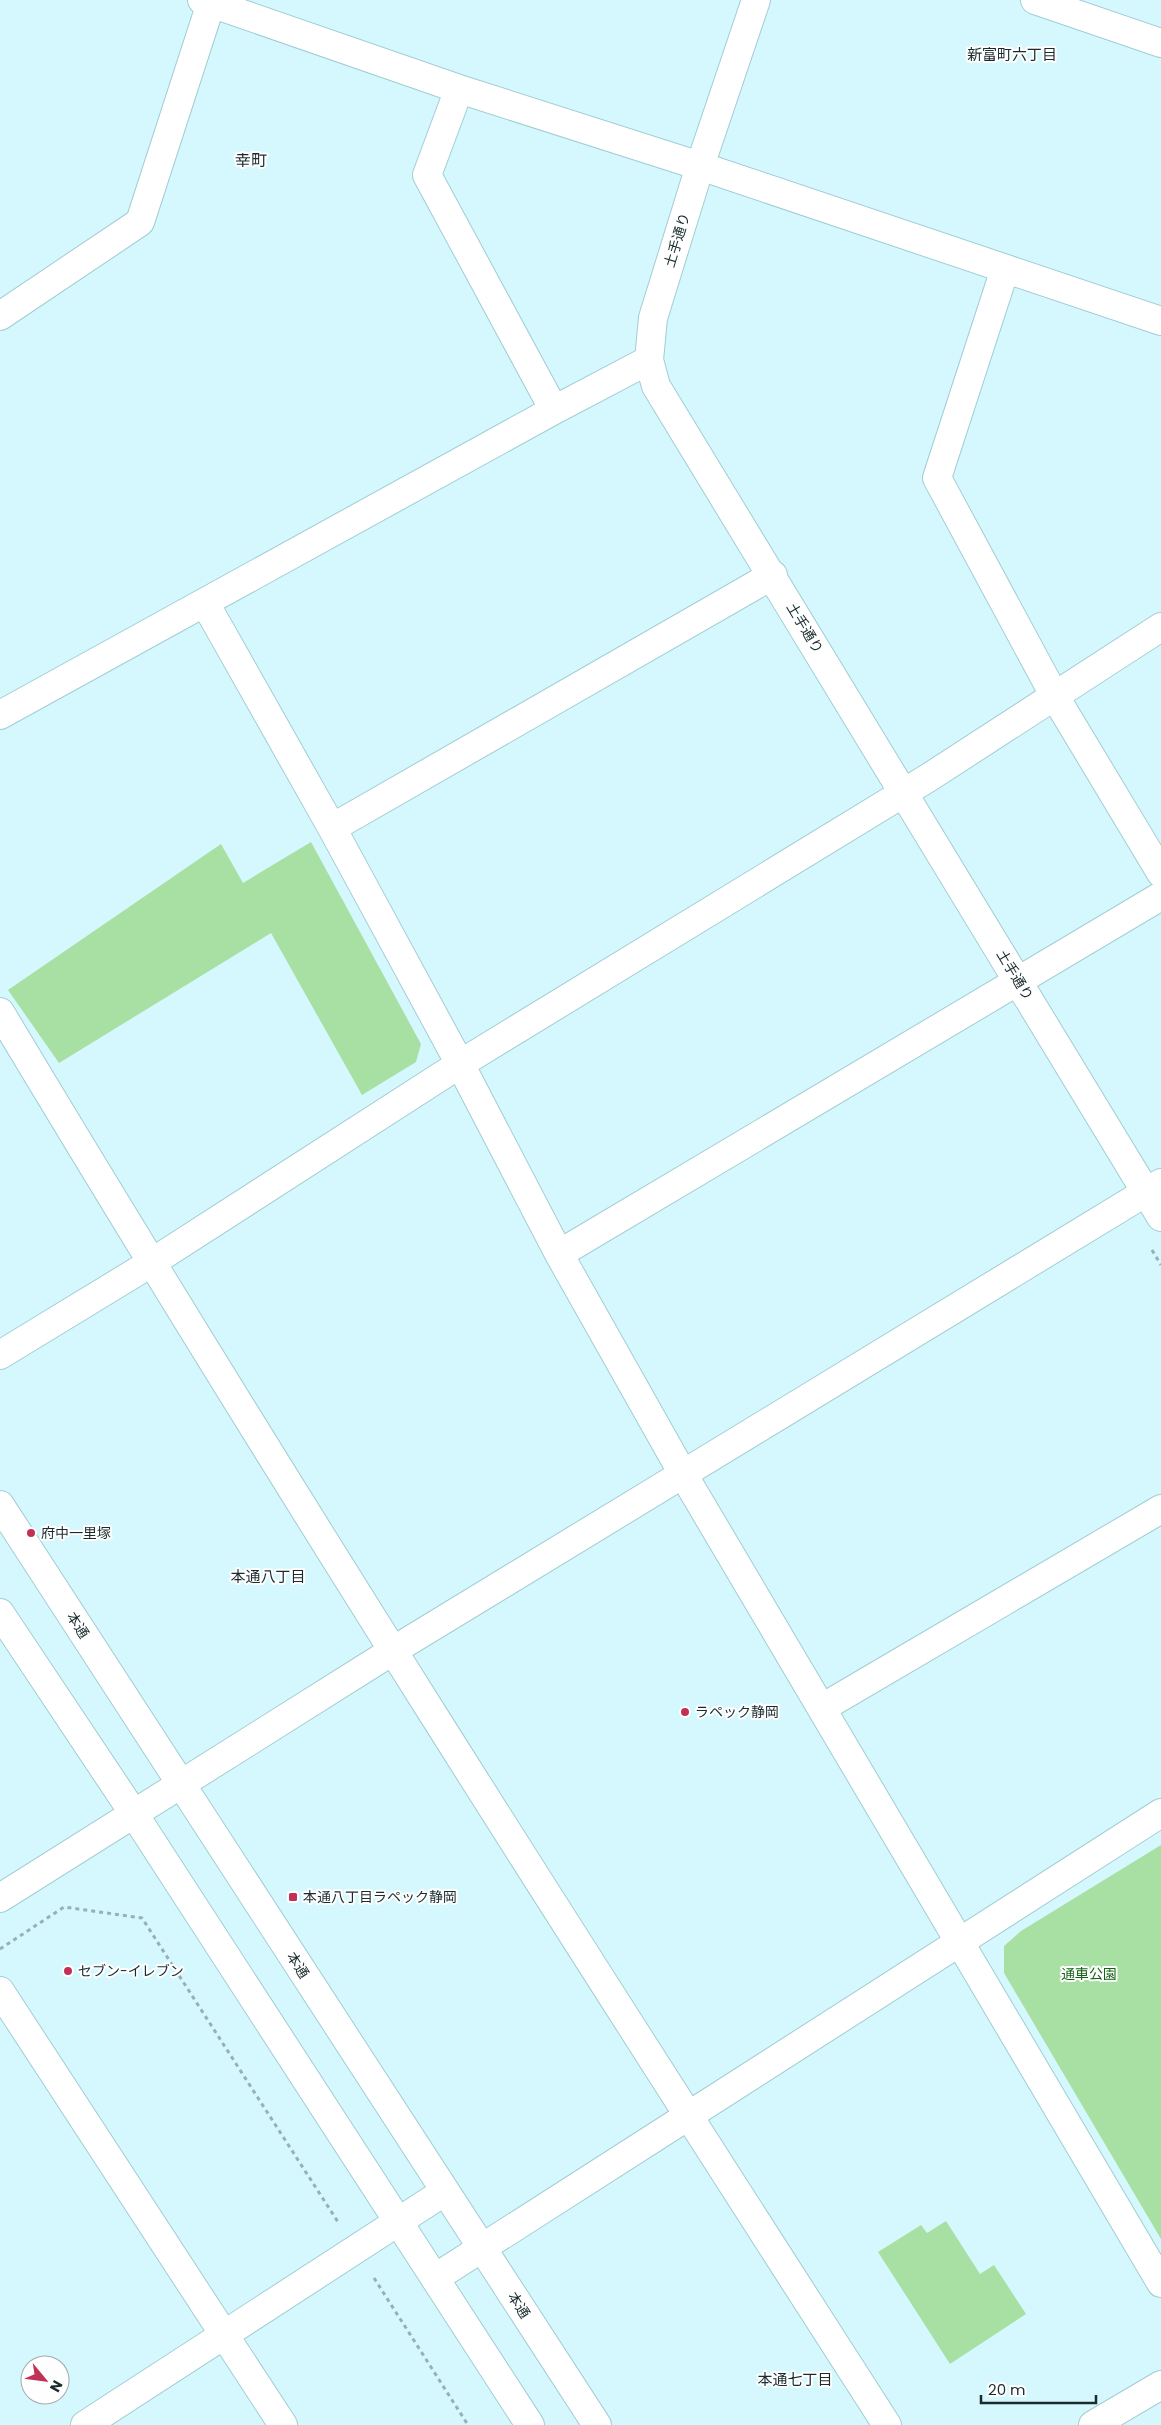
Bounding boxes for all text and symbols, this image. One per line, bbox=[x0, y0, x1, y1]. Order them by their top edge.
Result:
district label: 新富町六丁目 bbox=[967, 44, 1057, 65]
district label: 幸町 bbox=[235, 149, 267, 172]
street label: 土手通り bbox=[659, 210, 695, 270]
street label: 土手通り bbox=[782, 599, 828, 657]
street label: 土手通り bbox=[992, 946, 1038, 1004]
place label: 府中一里塚 bbox=[41, 1523, 111, 1543]
marker: 府中一里塚 bbox=[25, 1527, 37, 1539]
district label: 本通八丁目 bbox=[230, 1566, 306, 1587]
street label: 本通 bbox=[62, 1608, 94, 1642]
place label: ラペック静岡 bbox=[695, 1702, 779, 1722]
marker: ラペック静岡 bbox=[679, 1706, 691, 1718]
place label: 本通八丁目ラペック静岡 bbox=[303, 1887, 457, 1907]
marker: 本通八丁目ラペック静岡 bbox=[287, 1891, 299, 1903]
street label: 本通 bbox=[282, 1948, 314, 1982]
place label: セブン-イレブン bbox=[78, 1961, 184, 1981]
park label: 通車公園 bbox=[1061, 1964, 1117, 1984]
marker: セブン-イレブン bbox=[62, 1965, 74, 1977]
street label: 本通 bbox=[503, 2288, 535, 2322]
north arrow bbox=[20, 2355, 70, 2405]
district label: 本通七丁目 bbox=[757, 2369, 833, 2390]
scale bar bbox=[981, 2372, 1096, 2404]
text: N bbox=[45, 2377, 68, 2396]
text: 20 m bbox=[988, 2379, 1026, 2400]

